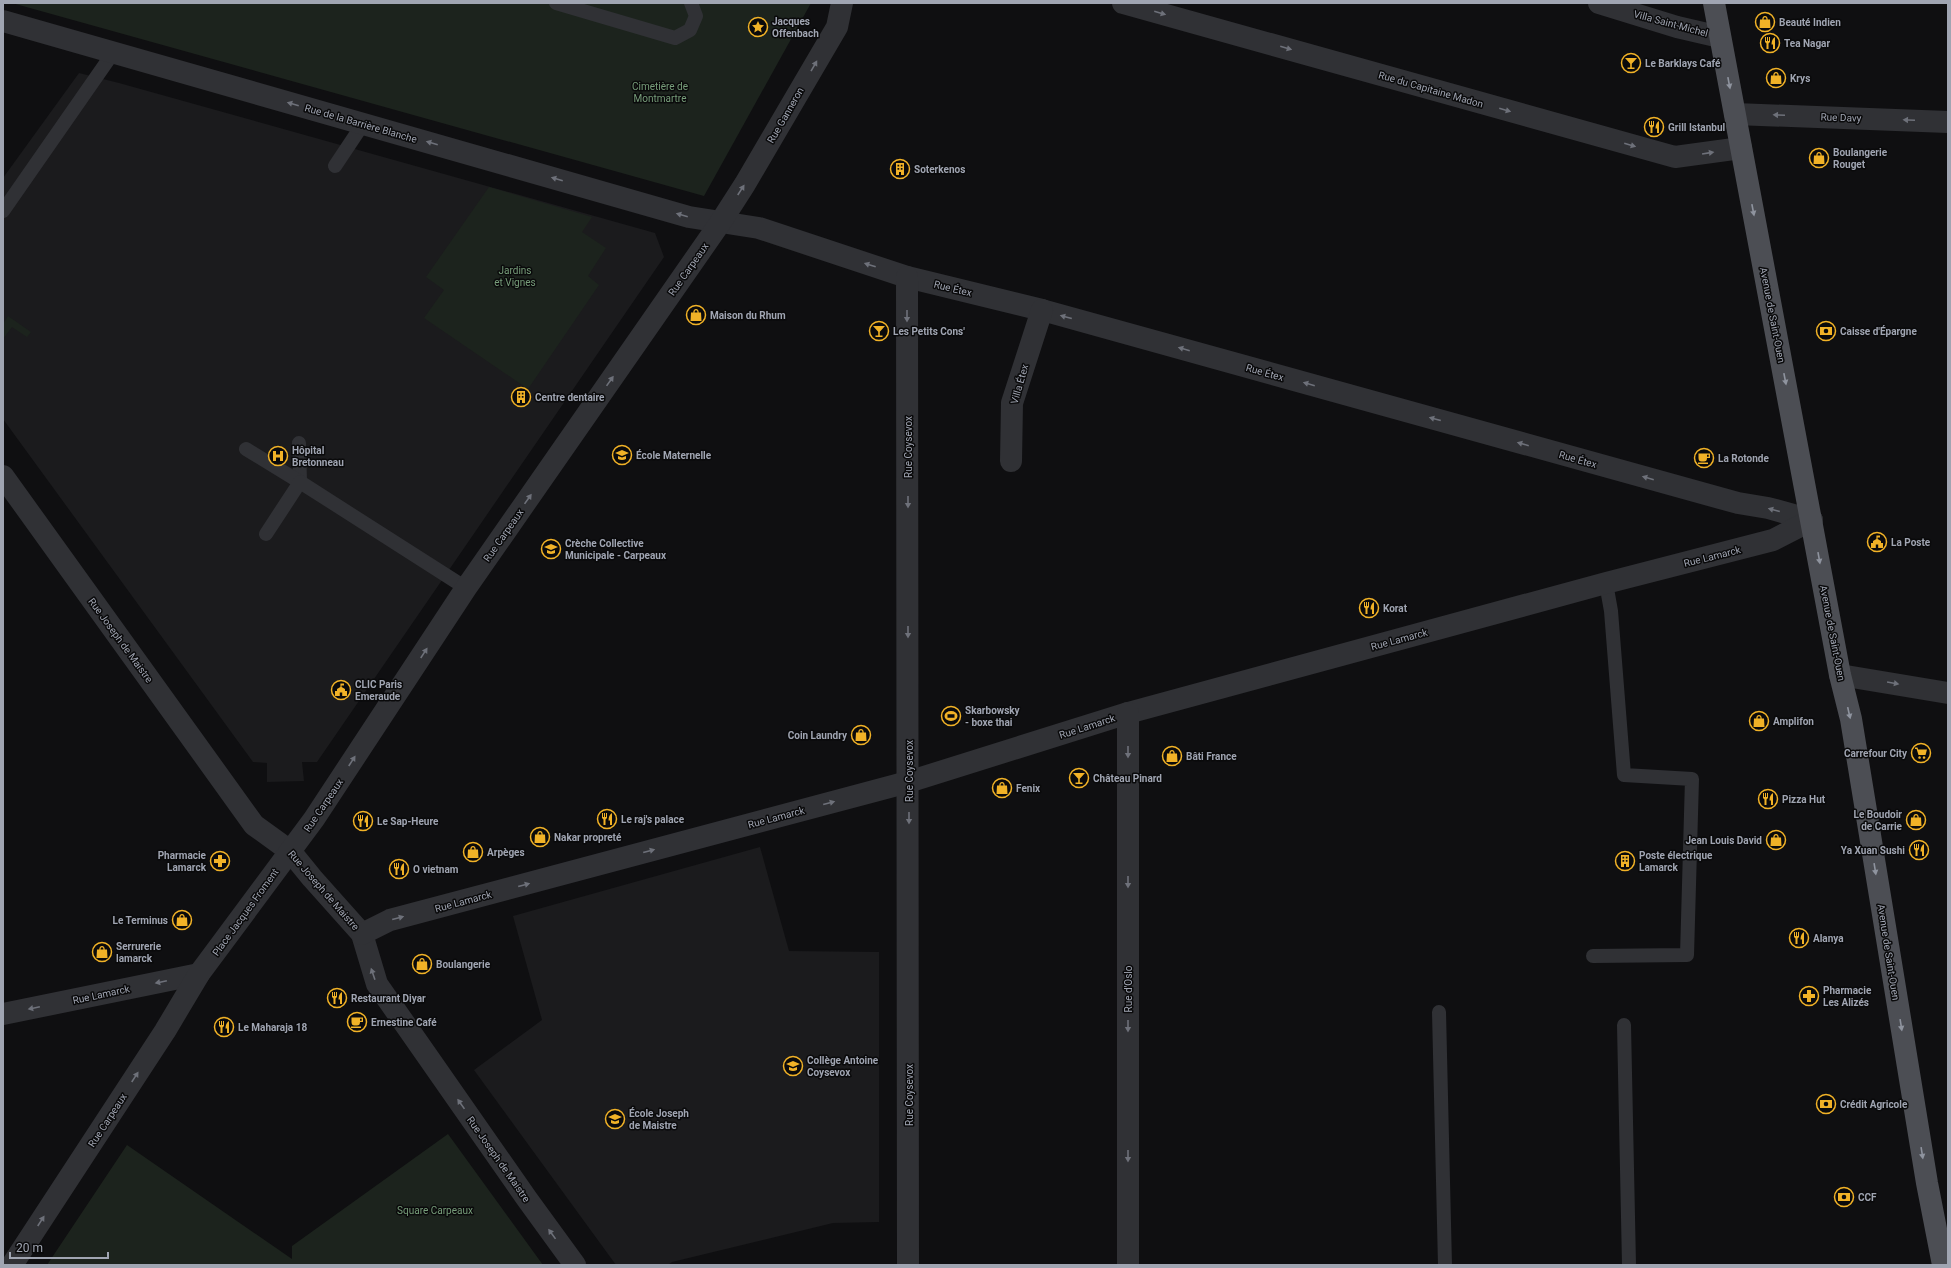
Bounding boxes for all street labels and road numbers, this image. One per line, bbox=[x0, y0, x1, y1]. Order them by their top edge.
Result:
street label: Villa Saint-Michel bbox=[1632, 8, 1709, 39]
street label: Rue du Capitaine Madon bbox=[1377, 69, 1485, 110]
street label: Rue Ganneron bbox=[765, 85, 806, 145]
street label: Rue de la Barrière Blanche bbox=[304, 102, 418, 145]
street label: Rue Davy bbox=[1820, 111, 1862, 124]
street label: Rue Carpeaux bbox=[666, 241, 711, 298]
street label: Avenue de Saint-Ouen bbox=[1758, 266, 1787, 364]
street label: Rue Étex bbox=[933, 277, 973, 299]
street label: Rue Étex bbox=[1245, 361, 1285, 383]
street label: Villa Étex bbox=[1008, 363, 1030, 405]
street label: Rue Coysevox bbox=[903, 416, 914, 478]
street label: Rue Étex bbox=[1558, 448, 1598, 470]
street label: Rue Carpeaux bbox=[481, 507, 526, 564]
street label: Rue Lamarck bbox=[1683, 544, 1743, 569]
street label: Avenue de Saint-Ouen bbox=[1818, 584, 1847, 682]
street label: Rue Joseph de Maistre bbox=[86, 596, 155, 685]
street label: Rue Lamarck bbox=[1370, 626, 1430, 652]
street label: Rue Lamarck bbox=[1058, 712, 1117, 741]
street label: Rue Coysevox bbox=[904, 740, 915, 802]
street label: Rue Carpeaux bbox=[302, 777, 345, 834]
street label: Rue Lamarck bbox=[747, 804, 807, 830]
street label: Rue Joseph de Maistre bbox=[286, 848, 361, 932]
street label: Place Jacques Froment bbox=[210, 867, 281, 958]
street label: Rue Lamarck bbox=[434, 888, 494, 914]
street label: Avenue de Saint-Ouen bbox=[1875, 903, 1902, 1001]
street label: Rue d'Oslo bbox=[1123, 965, 1134, 1013]
street label: Rue Lamarck bbox=[72, 983, 132, 1006]
street label: Rue Coysevox bbox=[904, 1064, 915, 1126]
street label: Rue Carpeaux bbox=[86, 1091, 129, 1149]
street label: Rue Joseph de Maistre bbox=[465, 1114, 532, 1204]

